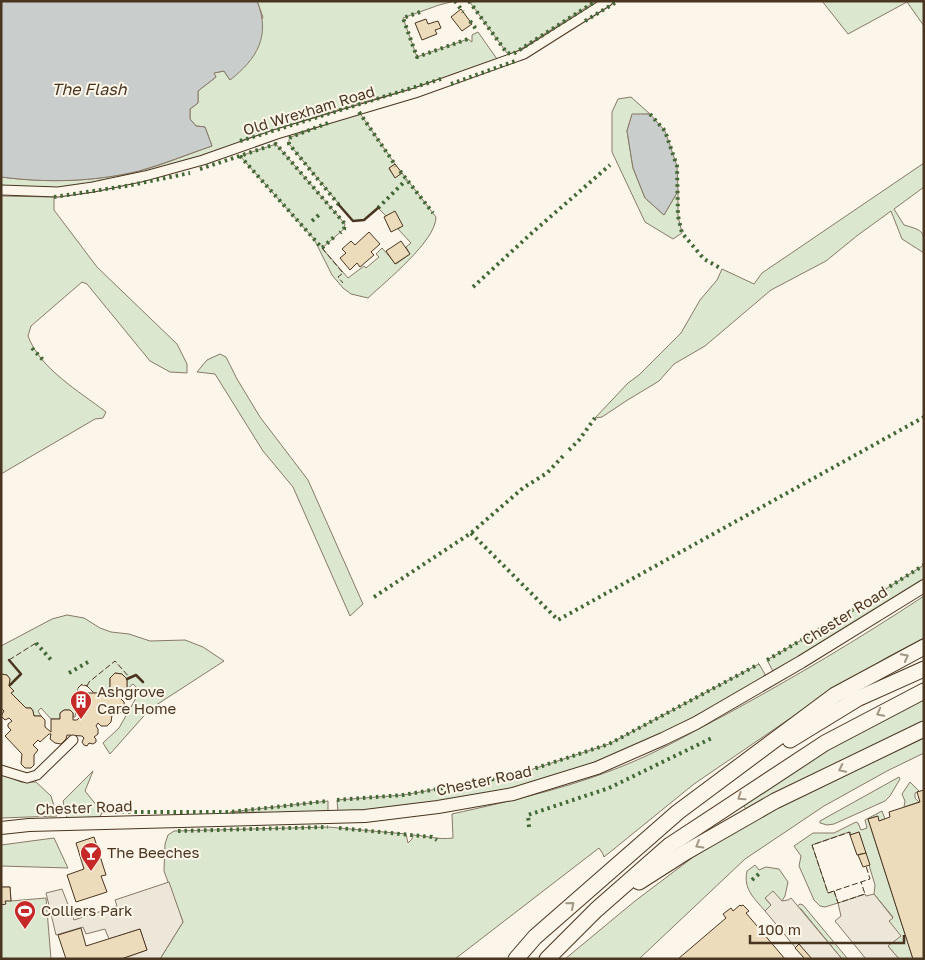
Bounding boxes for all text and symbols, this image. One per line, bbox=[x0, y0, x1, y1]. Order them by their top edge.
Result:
water label: The Flash bbox=[51, 79, 128, 99]
street label: Old Wrexham Road bbox=[241, 81, 377, 139]
street label: Chester Road bbox=[799, 582, 890, 649]
one-way arrow bbox=[900, 653, 909, 663]
place label: Ashgrove Care Home bbox=[97, 682, 177, 717]
building icon: Ashgrove Care Home bbox=[69, 689, 93, 720]
one-way arrow bbox=[877, 707, 886, 717]
street label: Chester Road bbox=[434, 761, 533, 799]
one-way arrow bbox=[838, 762, 847, 773]
one-way arrow bbox=[738, 791, 747, 800]
street label: Chester Road bbox=[35, 796, 133, 818]
one-way arrow bbox=[695, 838, 704, 848]
bar icon: The Beeches bbox=[79, 841, 103, 872]
place label: The Beeches bbox=[107, 843, 200, 861]
sports icon: Colliers Park bbox=[13, 899, 37, 930]
place label: Colliers Park bbox=[41, 901, 133, 919]
one-way arrow bbox=[566, 902, 575, 911]
scale bar bbox=[750, 912, 904, 944]
text: 100 m bbox=[758, 920, 801, 938]

